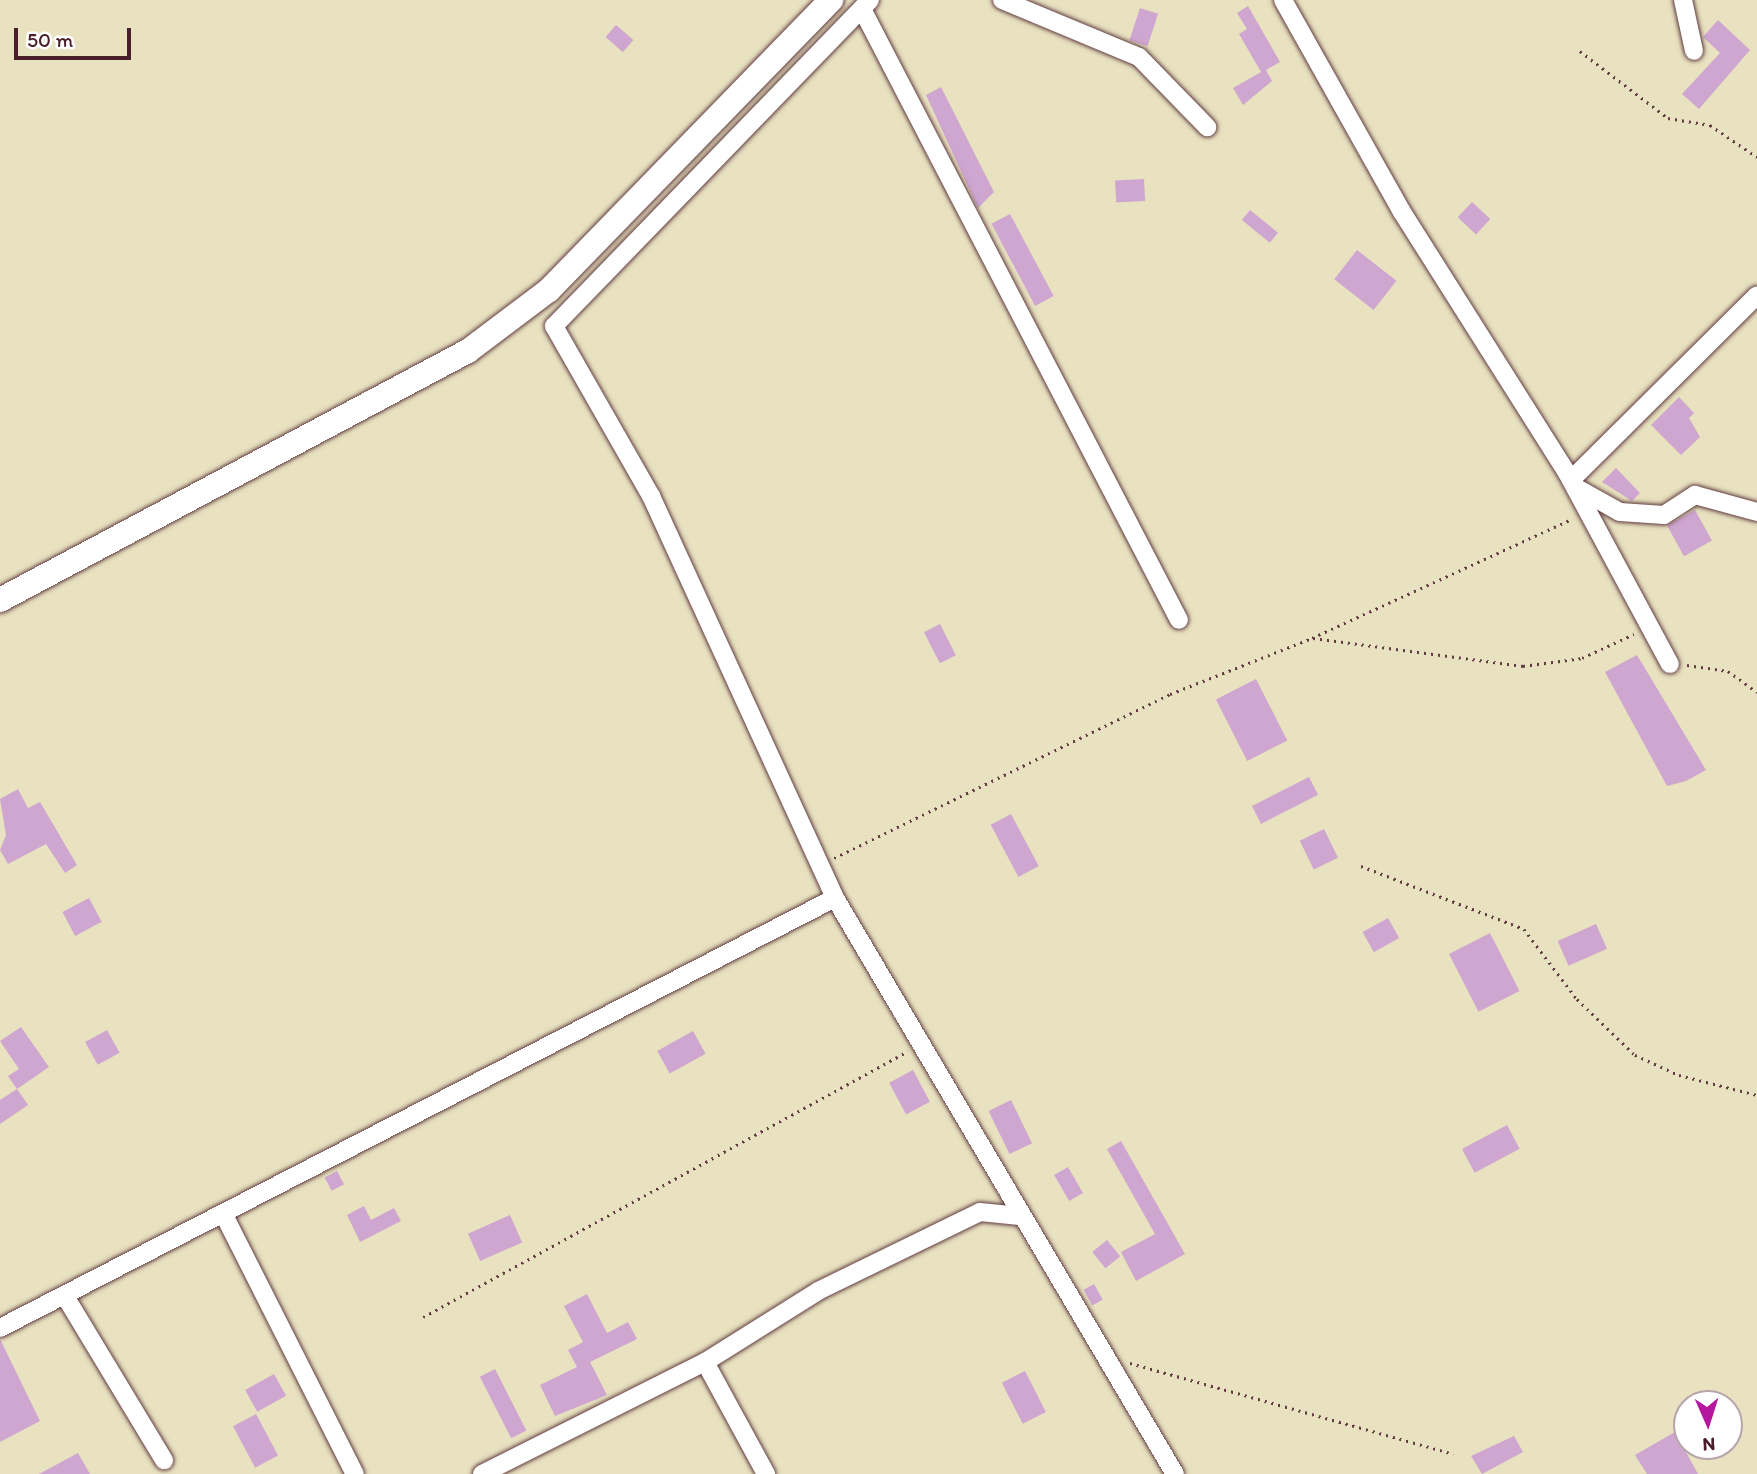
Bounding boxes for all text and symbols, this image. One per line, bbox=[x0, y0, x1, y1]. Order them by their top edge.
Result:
scale bar bbox=[18, 14, 135, 58]
text: 50 m bbox=[27, 27, 73, 52]
north arrow bbox=[1673, 1390, 1743, 1460]
text: N bbox=[1702, 1433, 1716, 1456]

